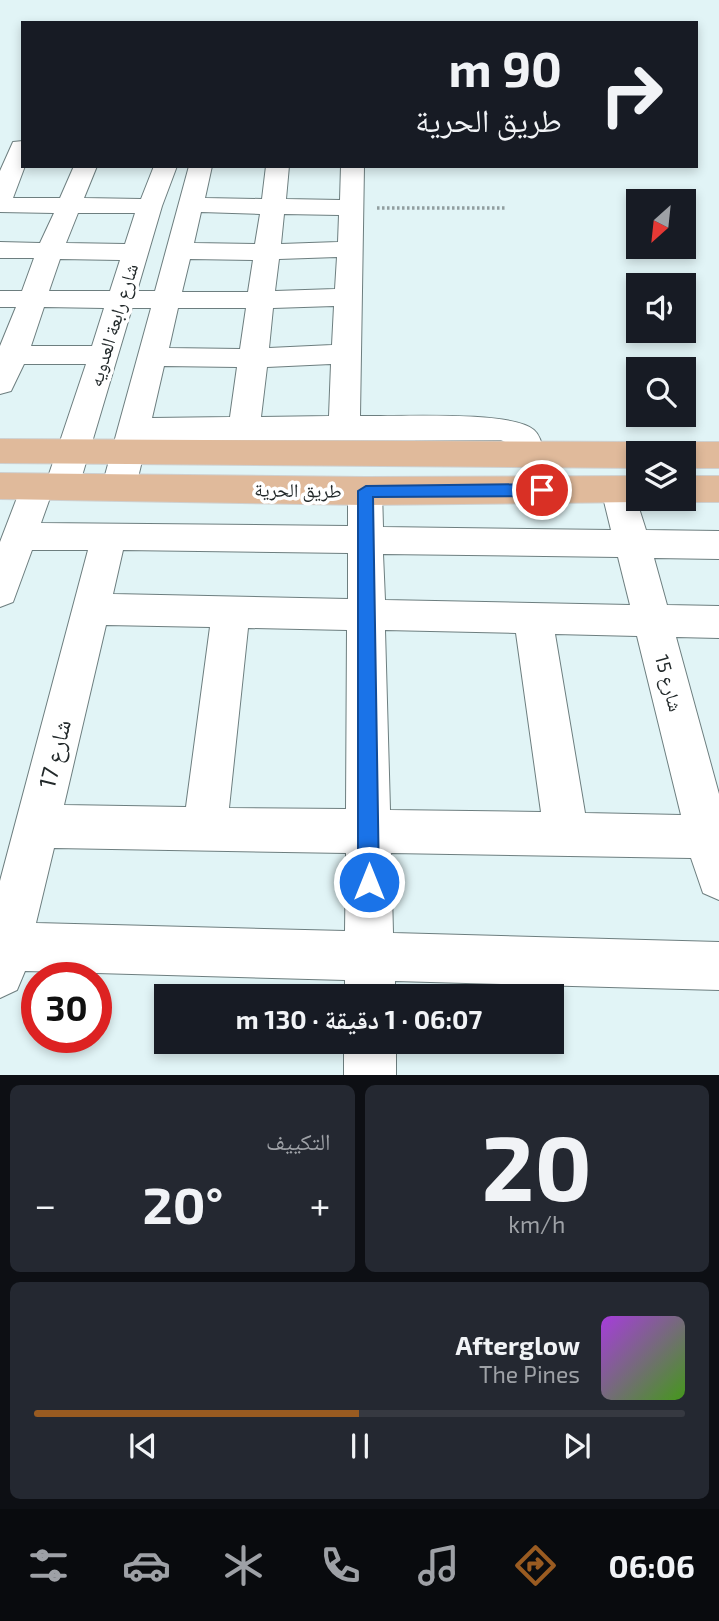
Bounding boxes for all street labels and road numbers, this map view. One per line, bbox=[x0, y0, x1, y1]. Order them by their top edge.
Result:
street label: شارع رابعة العدويه bbox=[83, 260, 143, 390]
street label: طريق الحرية bbox=[254, 477, 342, 503]
street label: شارع 15 bbox=[650, 652, 688, 714]
street label: شارع 17 bbox=[32, 717, 78, 791]

